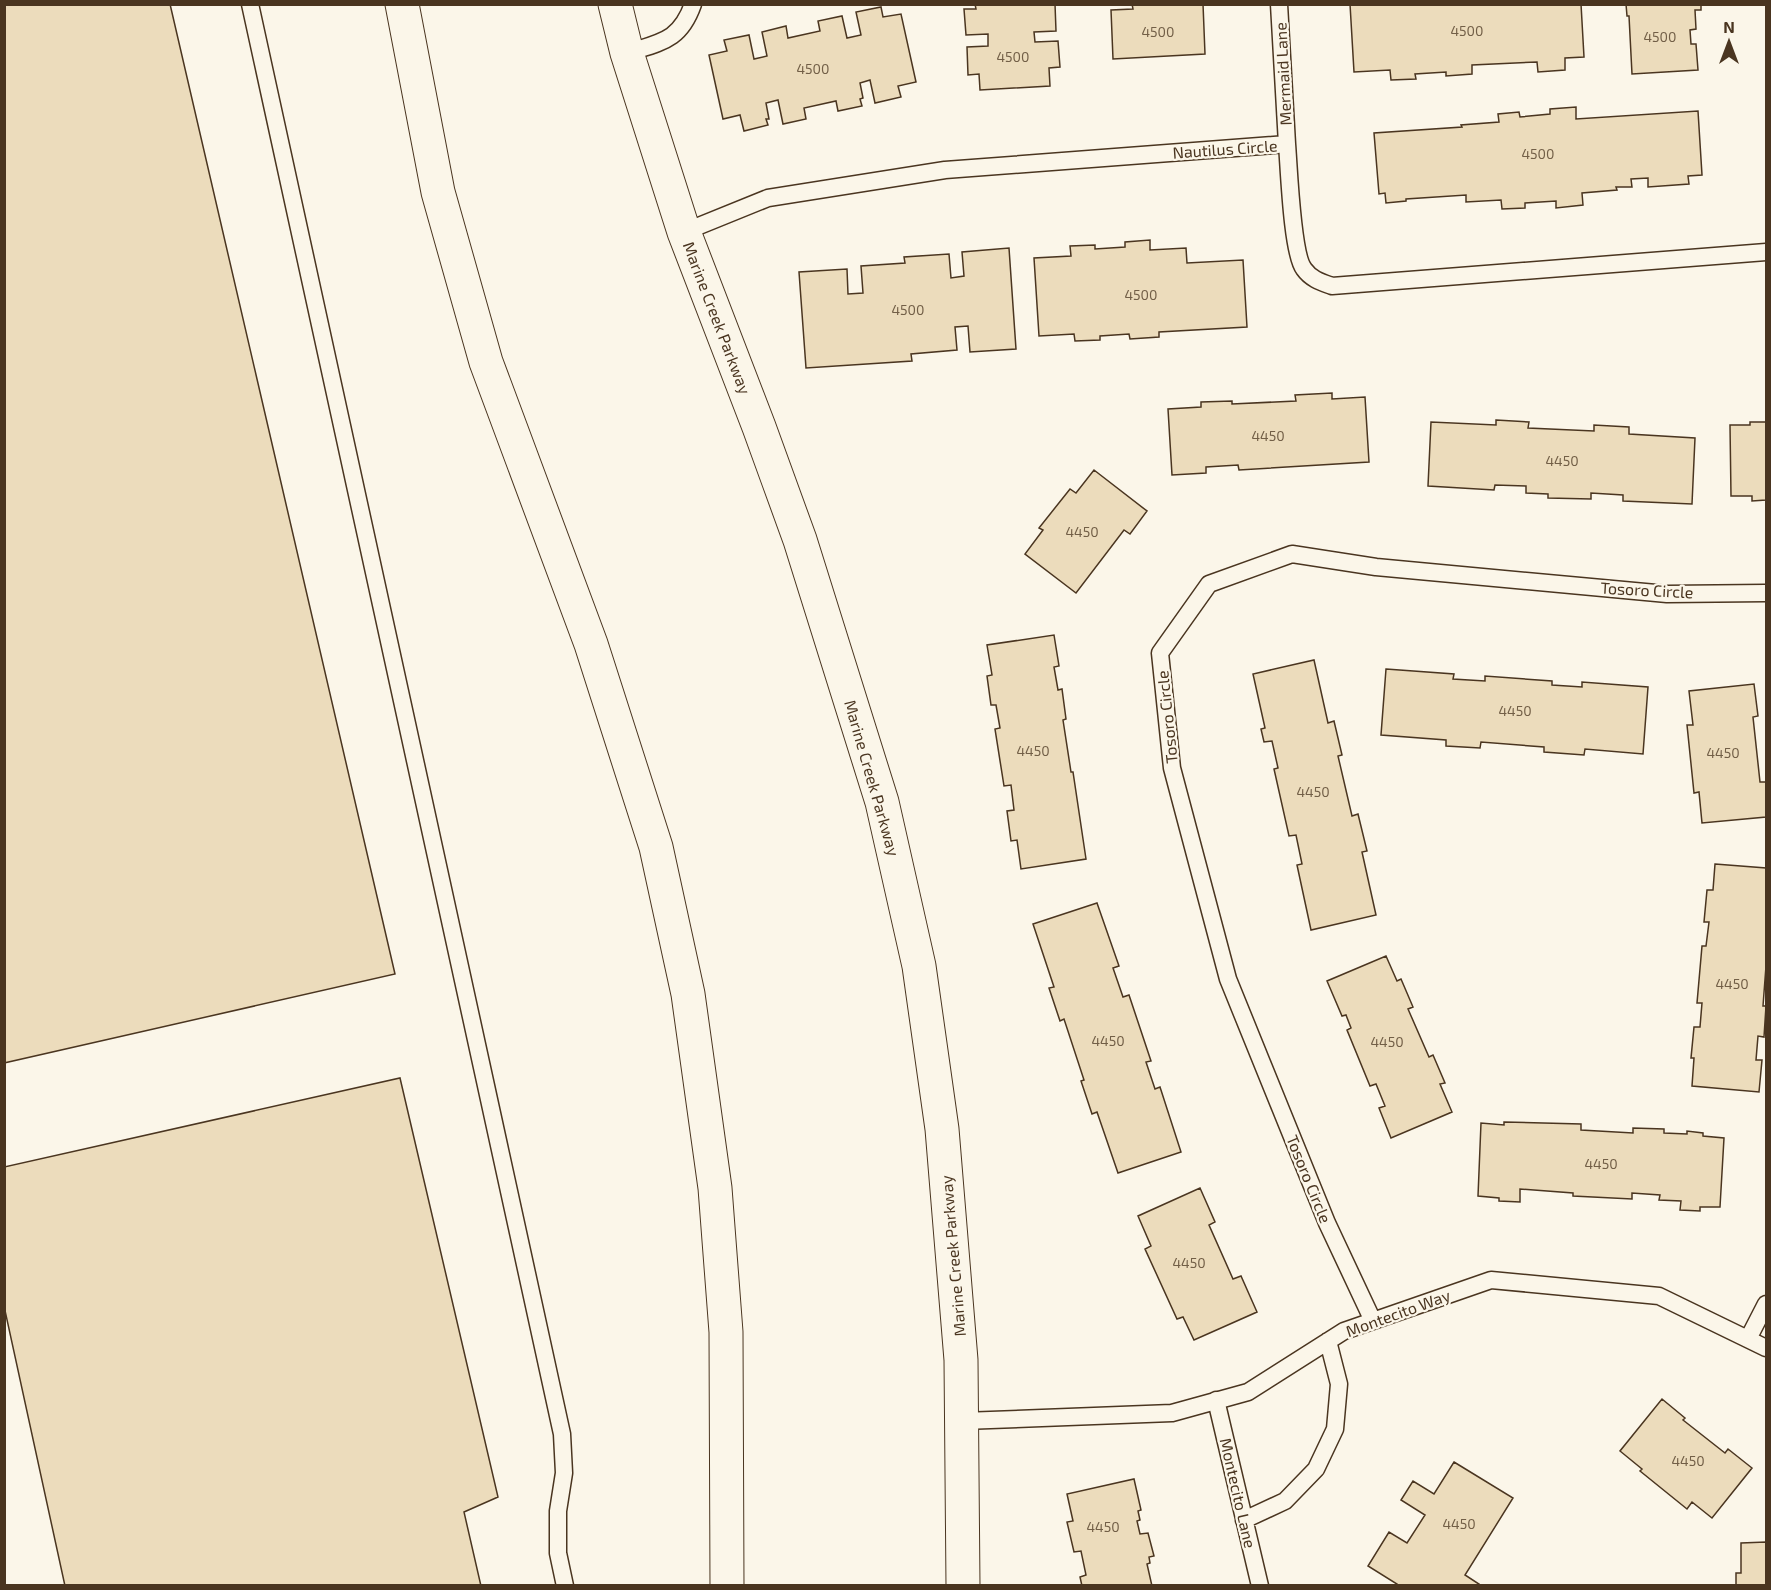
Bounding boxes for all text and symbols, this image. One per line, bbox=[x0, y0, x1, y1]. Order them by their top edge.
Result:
north arrow bbox=[1699, 12, 1759, 72]
text: N bbox=[1723, 17, 1735, 36]
street label: Mermaid Lane bbox=[1270, 22, 1295, 126]
house number: 4500 bbox=[1451, 22, 1484, 39]
house number: 4500 bbox=[1142, 23, 1175, 40]
house number: 4500 bbox=[1644, 28, 1677, 45]
house number: 4500 bbox=[997, 48, 1030, 65]
house number: 4500 bbox=[797, 60, 830, 77]
street label: Nautilus Circle bbox=[1172, 135, 1278, 162]
house number: 4500 bbox=[1522, 145, 1555, 162]
street label: Marine Creek Parkway bbox=[680, 239, 756, 397]
house number: 4500 bbox=[1125, 286, 1158, 303]
house number: 4500 bbox=[892, 301, 925, 318]
house number: 4450 bbox=[1251, 427, 1285, 444]
house number: 4450 bbox=[1545, 452, 1579, 469]
house number: 4450 bbox=[1065, 523, 1099, 540]
street label: Tosoro Circle bbox=[1600, 578, 1694, 601]
street label: Tosoro Circle bbox=[1152, 670, 1181, 764]
street label: Marine Creek Parkway bbox=[841, 697, 904, 859]
house number: 4450 bbox=[1498, 702, 1532, 719]
house number: 4450 bbox=[1016, 742, 1050, 759]
house number: 4450 bbox=[1706, 744, 1740, 761]
house number: 4450 bbox=[1296, 783, 1330, 800]
house number: 4450 bbox=[1715, 975, 1749, 992]
house number: 4450 bbox=[1091, 1032, 1125, 1049]
house number: 4450 bbox=[1370, 1033, 1404, 1050]
street label: Tosoro Circle bbox=[1283, 1132, 1336, 1226]
house number: 4450 bbox=[1584, 1155, 1618, 1172]
street label: Marine Creek Parkway bbox=[936, 1174, 969, 1337]
house number: 4450 bbox=[1172, 1254, 1206, 1271]
street label: Montecito Way bbox=[1343, 1285, 1453, 1340]
street label: Montecito Lane bbox=[1217, 1436, 1260, 1550]
house number: 4450 bbox=[1671, 1452, 1705, 1469]
house number: 4450 bbox=[1442, 1515, 1476, 1532]
house number: 4450 bbox=[1086, 1518, 1120, 1535]

